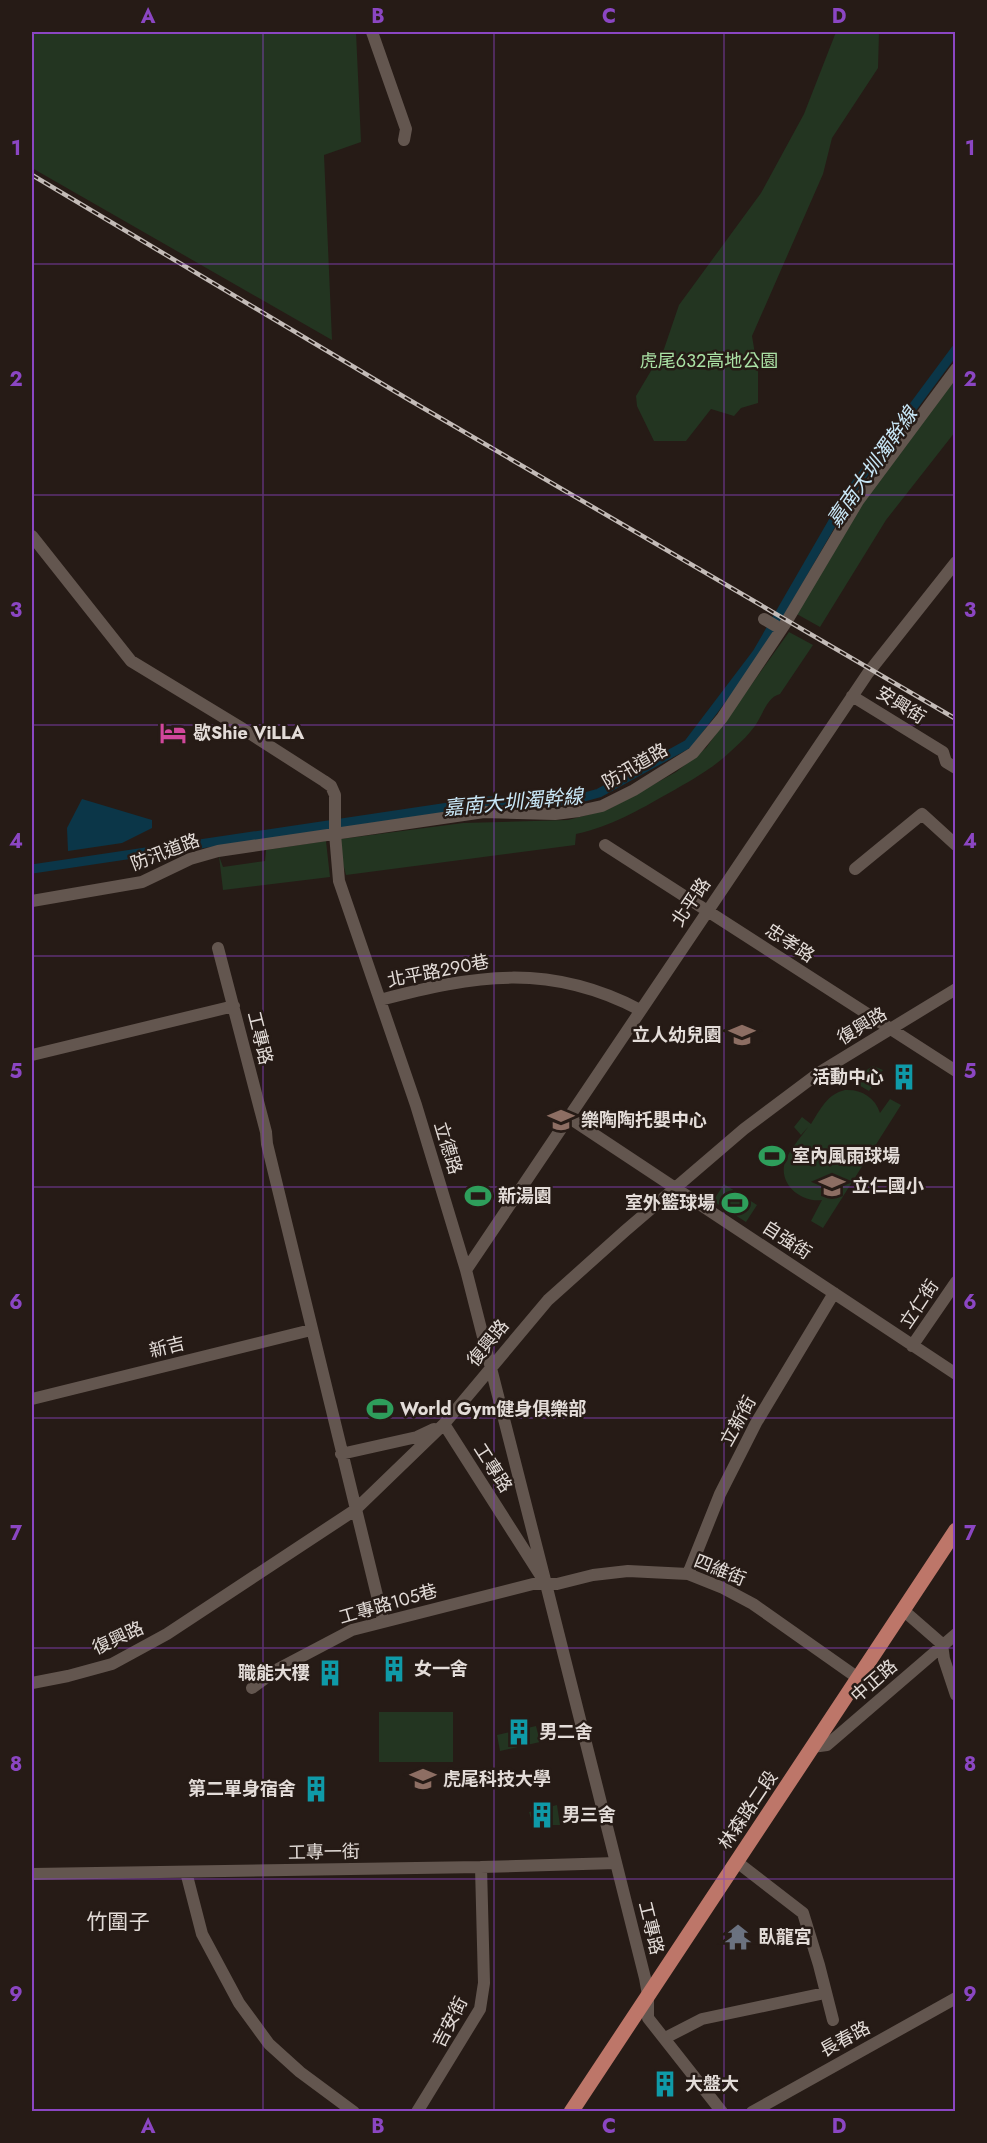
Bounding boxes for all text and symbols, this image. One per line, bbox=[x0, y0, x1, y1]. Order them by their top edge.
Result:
text: A bbox=[140, 2, 156, 31]
text: B bbox=[371, 2, 385, 31]
text: C bbox=[602, 2, 616, 31]
text: D bbox=[832, 2, 846, 31]
text: 1 bbox=[11, 134, 21, 163]
text: 1 bbox=[965, 134, 975, 163]
park label: 虎尾632高地公園 bbox=[640, 348, 778, 374]
text: 2 bbox=[9, 365, 23, 394]
text: 2 bbox=[963, 365, 977, 394]
water label: 嘉南大圳濁幹線 bbox=[820, 400, 926, 533]
text: 3 bbox=[10, 596, 22, 625]
text: 3 bbox=[964, 596, 976, 625]
street label: 安興街 bbox=[871, 680, 931, 730]
hotel icon: 歇Shie ViLLA bbox=[158, 718, 188, 748]
place label: 歇Shie ViLLA bbox=[193, 720, 305, 746]
street label: 防汛道路 bbox=[597, 737, 673, 795]
water label: 嘉南大圳濁幹線 bbox=[442, 782, 586, 823]
text: 4 bbox=[9, 827, 23, 856]
street label: 防汛道路 bbox=[127, 827, 203, 877]
text: 4 bbox=[963, 827, 977, 856]
street label: 北平路 bbox=[665, 872, 717, 932]
street label: 忠孝路 bbox=[760, 917, 820, 969]
street label: 北平路290巷 bbox=[385, 948, 491, 994]
street label: 復興路 bbox=[832, 1001, 892, 1051]
street label: 工專路 bbox=[241, 1009, 279, 1067]
school or university icon: 立人幼兒園 bbox=[727, 1020, 757, 1050]
place label: 立人幼兒園 bbox=[632, 1022, 722, 1048]
text: 5 bbox=[10, 1057, 23, 1086]
text: 5 bbox=[964, 1057, 977, 1086]
building icon: 活動中心 bbox=[889, 1062, 919, 1092]
place label: 活動中心 bbox=[812, 1064, 884, 1090]
school or university icon: 樂陶陶托嬰中心 bbox=[546, 1105, 576, 1135]
place label: 樂陶陶托嬰中心 bbox=[581, 1107, 707, 1133]
street label: 立德路 bbox=[428, 1118, 468, 1178]
sports icon: 室內風雨球場 bbox=[757, 1141, 787, 1171]
place label: 室內風雨球場 bbox=[792, 1143, 900, 1169]
school or university icon: 立仁國小 bbox=[817, 1171, 847, 1201]
place label: 立仁國小 bbox=[852, 1173, 924, 1199]
sports icon: 新湯園 bbox=[463, 1181, 493, 1211]
place label: 新湯園 bbox=[498, 1183, 552, 1209]
sports icon: 室外籃球場 bbox=[720, 1188, 750, 1218]
place label: 室外籃球場 bbox=[625, 1190, 715, 1216]
street label: 自強街 bbox=[757, 1214, 817, 1266]
street label: 立仁街 bbox=[893, 1274, 945, 1334]
text: 6 bbox=[9, 1288, 23, 1317]
text: 6 bbox=[963, 1288, 977, 1317]
street label: 復興路 bbox=[461, 1314, 515, 1372]
street label: 新吉 bbox=[146, 1330, 188, 1364]
street label: 立新街 bbox=[714, 1391, 762, 1451]
sports icon: World Gym健身俱樂部 bbox=[365, 1394, 395, 1424]
place label: World Gym健身俱樂部 bbox=[400, 1396, 586, 1422]
street label: 工專路 bbox=[467, 1438, 519, 1498]
text: 7 bbox=[10, 1519, 23, 1548]
text: 7 bbox=[964, 1519, 977, 1548]
street label: 四維街 bbox=[690, 1548, 750, 1592]
street label: 工專路105巷 bbox=[336, 1578, 440, 1630]
street label: 復興路 bbox=[88, 1615, 148, 1661]
street label: 中正路 bbox=[845, 1653, 903, 1709]
building icon: 女一舍 bbox=[379, 1654, 409, 1684]
place label: 女一舍 bbox=[414, 1656, 468, 1682]
building icon: 職能大樓 bbox=[315, 1658, 345, 1688]
place label: 職能大樓 bbox=[238, 1660, 310, 1686]
building icon: 男二舍 bbox=[504, 1717, 534, 1747]
place label: 男二舍 bbox=[539, 1719, 593, 1745]
text: 8 bbox=[10, 1750, 22, 1779]
text: 8 bbox=[964, 1750, 976, 1779]
school or university icon: 虎尾科技大學 bbox=[408, 1764, 438, 1794]
street label: 林森路二段 bbox=[712, 1765, 784, 1855]
place label: 虎尾科技大學 bbox=[443, 1766, 551, 1792]
building icon: 第二單身宿舍 bbox=[301, 1774, 331, 1804]
place label: 第二單身宿舍 bbox=[188, 1776, 296, 1802]
building icon: 男三舍 bbox=[527, 1800, 557, 1830]
place label: 男三舍 bbox=[562, 1802, 616, 1828]
street label: 工專一街 bbox=[288, 1838, 360, 1866]
street label: 工專路 bbox=[632, 1899, 670, 1957]
district label: 竹圍子 bbox=[87, 1907, 150, 1937]
temple icon: 臥龍宮 bbox=[723, 1922, 753, 1952]
place label: 臥龍宮 bbox=[758, 1924, 812, 1950]
text: 9 bbox=[9, 1980, 23, 2009]
text: 9 bbox=[963, 1980, 977, 2009]
street label: 吉安街 bbox=[426, 1992, 474, 2052]
street label: 長春路 bbox=[815, 2015, 875, 2063]
building icon: 大盤大 bbox=[650, 2069, 680, 2099]
place label: 大盤大 bbox=[685, 2071, 739, 2097]
text: A bbox=[140, 2112, 156, 2141]
text: B bbox=[371, 2112, 385, 2141]
text: C bbox=[602, 2112, 616, 2141]
text: D bbox=[832, 2112, 846, 2141]

